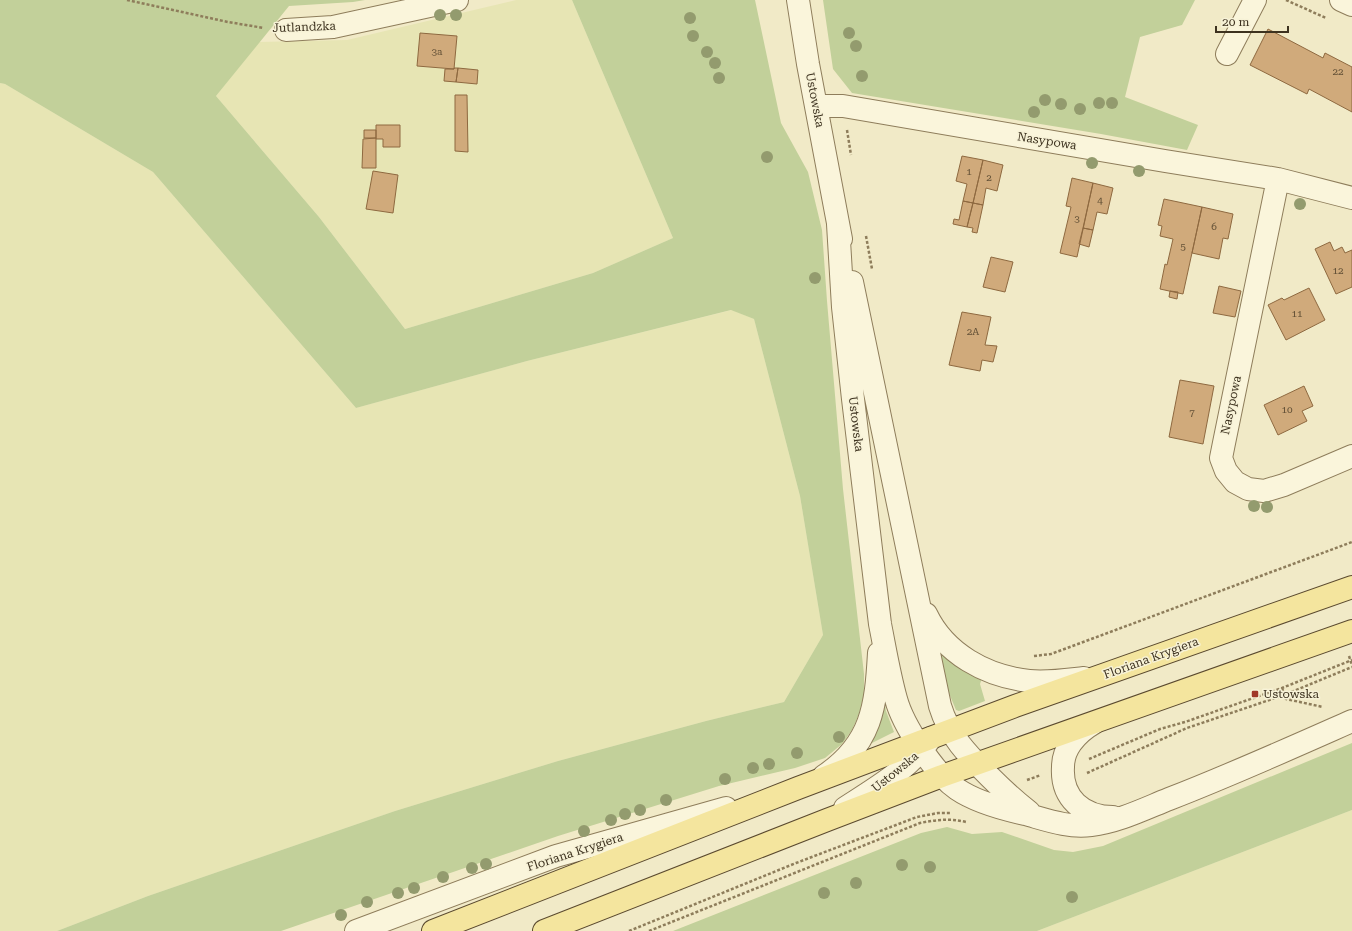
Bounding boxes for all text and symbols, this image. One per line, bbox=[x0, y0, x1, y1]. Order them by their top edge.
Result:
scale bar bbox=[1216, 8, 1288, 34]
text: 20 m bbox=[1222, 15, 1249, 29]
street label: Jutlandzka bbox=[272, 19, 336, 35]
house number: 3a bbox=[431, 46, 443, 57]
house number: 22 bbox=[1332, 66, 1344, 77]
street label: Ustowska bbox=[803, 71, 827, 129]
street label: Nasypowa bbox=[1016, 129, 1078, 153]
house number: 1 bbox=[966, 166, 972, 177]
house number: 2 bbox=[986, 172, 992, 183]
house number: 4 bbox=[1097, 195, 1103, 206]
house number: 3 bbox=[1074, 213, 1080, 224]
house number: 6 bbox=[1211, 221, 1217, 232]
house number: 5 bbox=[1180, 241, 1186, 252]
house number: 12 bbox=[1332, 265, 1344, 276]
house number: 11 bbox=[1291, 308, 1303, 319]
house number: 2A bbox=[967, 326, 979, 337]
street label: Nasypowa bbox=[1218, 374, 1244, 436]
street label: Ustowska bbox=[846, 395, 866, 453]
house number: 10 bbox=[1281, 404, 1293, 415]
house number: 7 bbox=[1189, 407, 1195, 418]
street label: Floriana Krygiera bbox=[1102, 634, 1201, 682]
place label: Ustowska bbox=[1263, 687, 1319, 701]
marker: Ustowska bbox=[1250, 689, 1260, 699]
street label: Ustowska bbox=[869, 749, 922, 795]
street label: Floriana Krygiera bbox=[525, 830, 625, 874]

